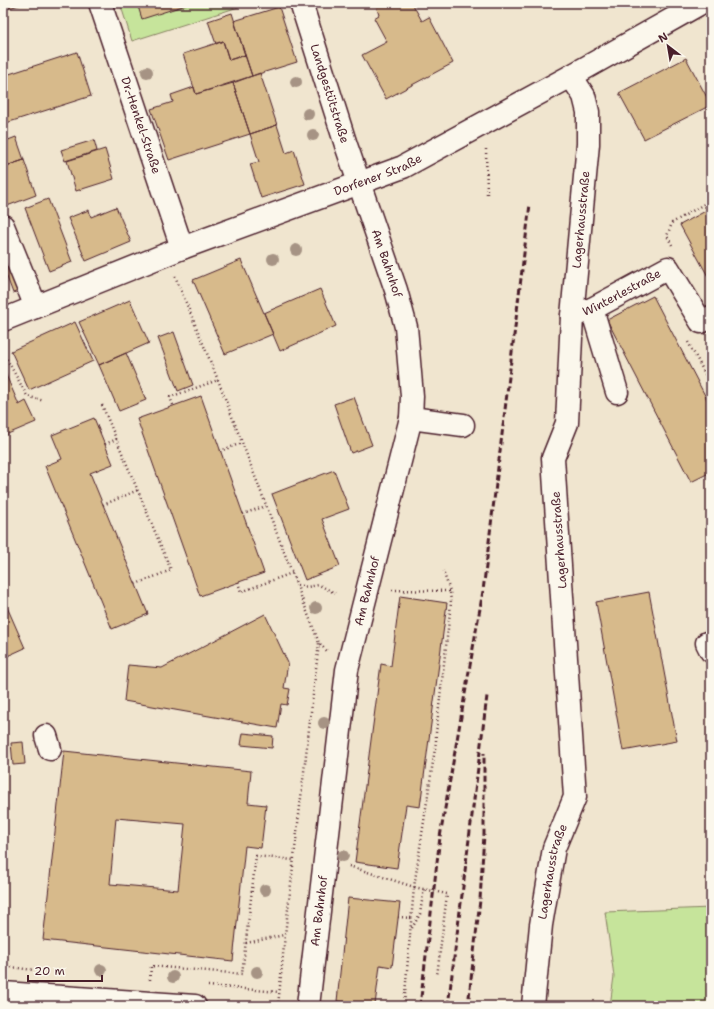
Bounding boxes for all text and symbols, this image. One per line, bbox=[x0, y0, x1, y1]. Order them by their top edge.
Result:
north arrow bbox=[648, 26, 688, 66]
text: N bbox=[656, 29, 671, 47]
street label: Landgestütstraße bbox=[306, 42, 353, 145]
street label: Dr.-Henkel-Straße bbox=[117, 75, 165, 176]
street label: Dorfener Straße bbox=[332, 150, 425, 200]
street label: Lagerhausstraße bbox=[568, 170, 593, 269]
street label: Am Bahnhof bbox=[368, 227, 406, 300]
street label: Winterlestraße bbox=[580, 265, 664, 320]
street label: Lagerhausstraße bbox=[548, 490, 570, 589]
street label: Am Bahnhof bbox=[351, 554, 384, 627]
street label: Lagerhausstraße bbox=[534, 821, 571, 921]
street label: Am Bahnhof bbox=[307, 874, 331, 947]
scale bar bbox=[28, 957, 102, 983]
text: 20 m bbox=[34, 963, 65, 979]

